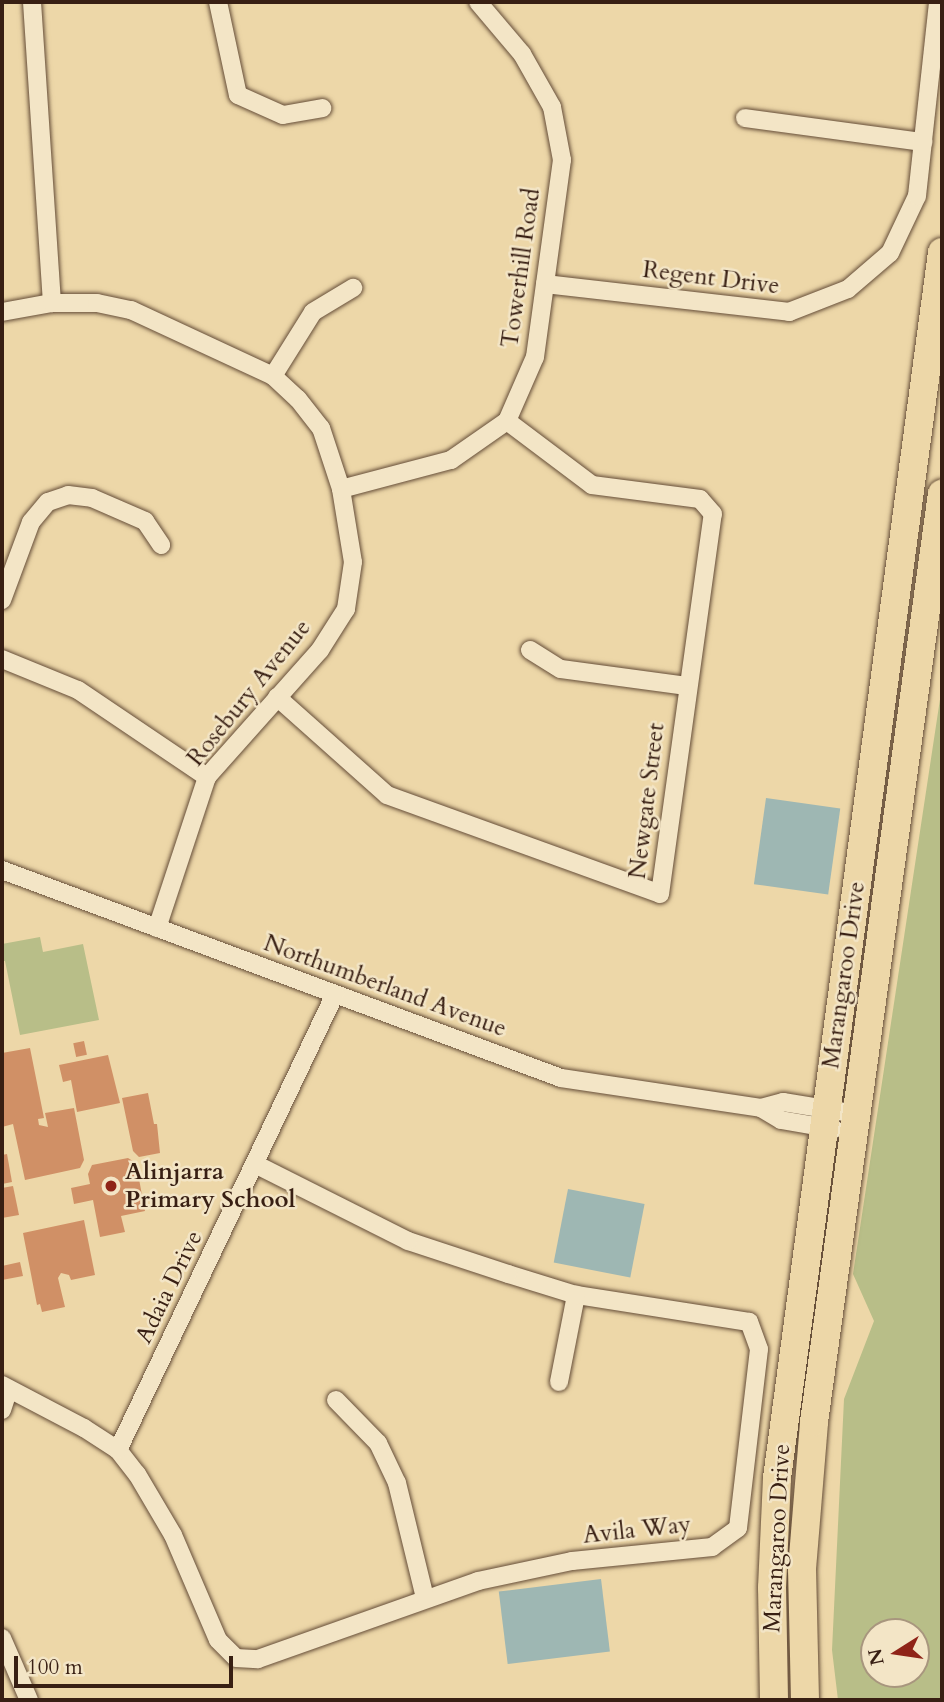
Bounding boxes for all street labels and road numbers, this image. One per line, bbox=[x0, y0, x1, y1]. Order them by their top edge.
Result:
street label: Towerhill Road bbox=[496, 186, 546, 350]
street label: Regent Drive bbox=[641, 255, 781, 301]
street label: Rosebury Avenue bbox=[181, 614, 317, 772]
street label: Newgate Street bbox=[623, 721, 671, 881]
street label: Marangaroo Drive bbox=[817, 880, 871, 1070]
street label: Northumberland Avenue bbox=[260, 929, 510, 1043]
street label: Adaia Drive bbox=[129, 1226, 209, 1348]
street label: Marangaroo Drive bbox=[758, 1443, 796, 1633]
street label: Avila Way bbox=[582, 1510, 692, 1550]

